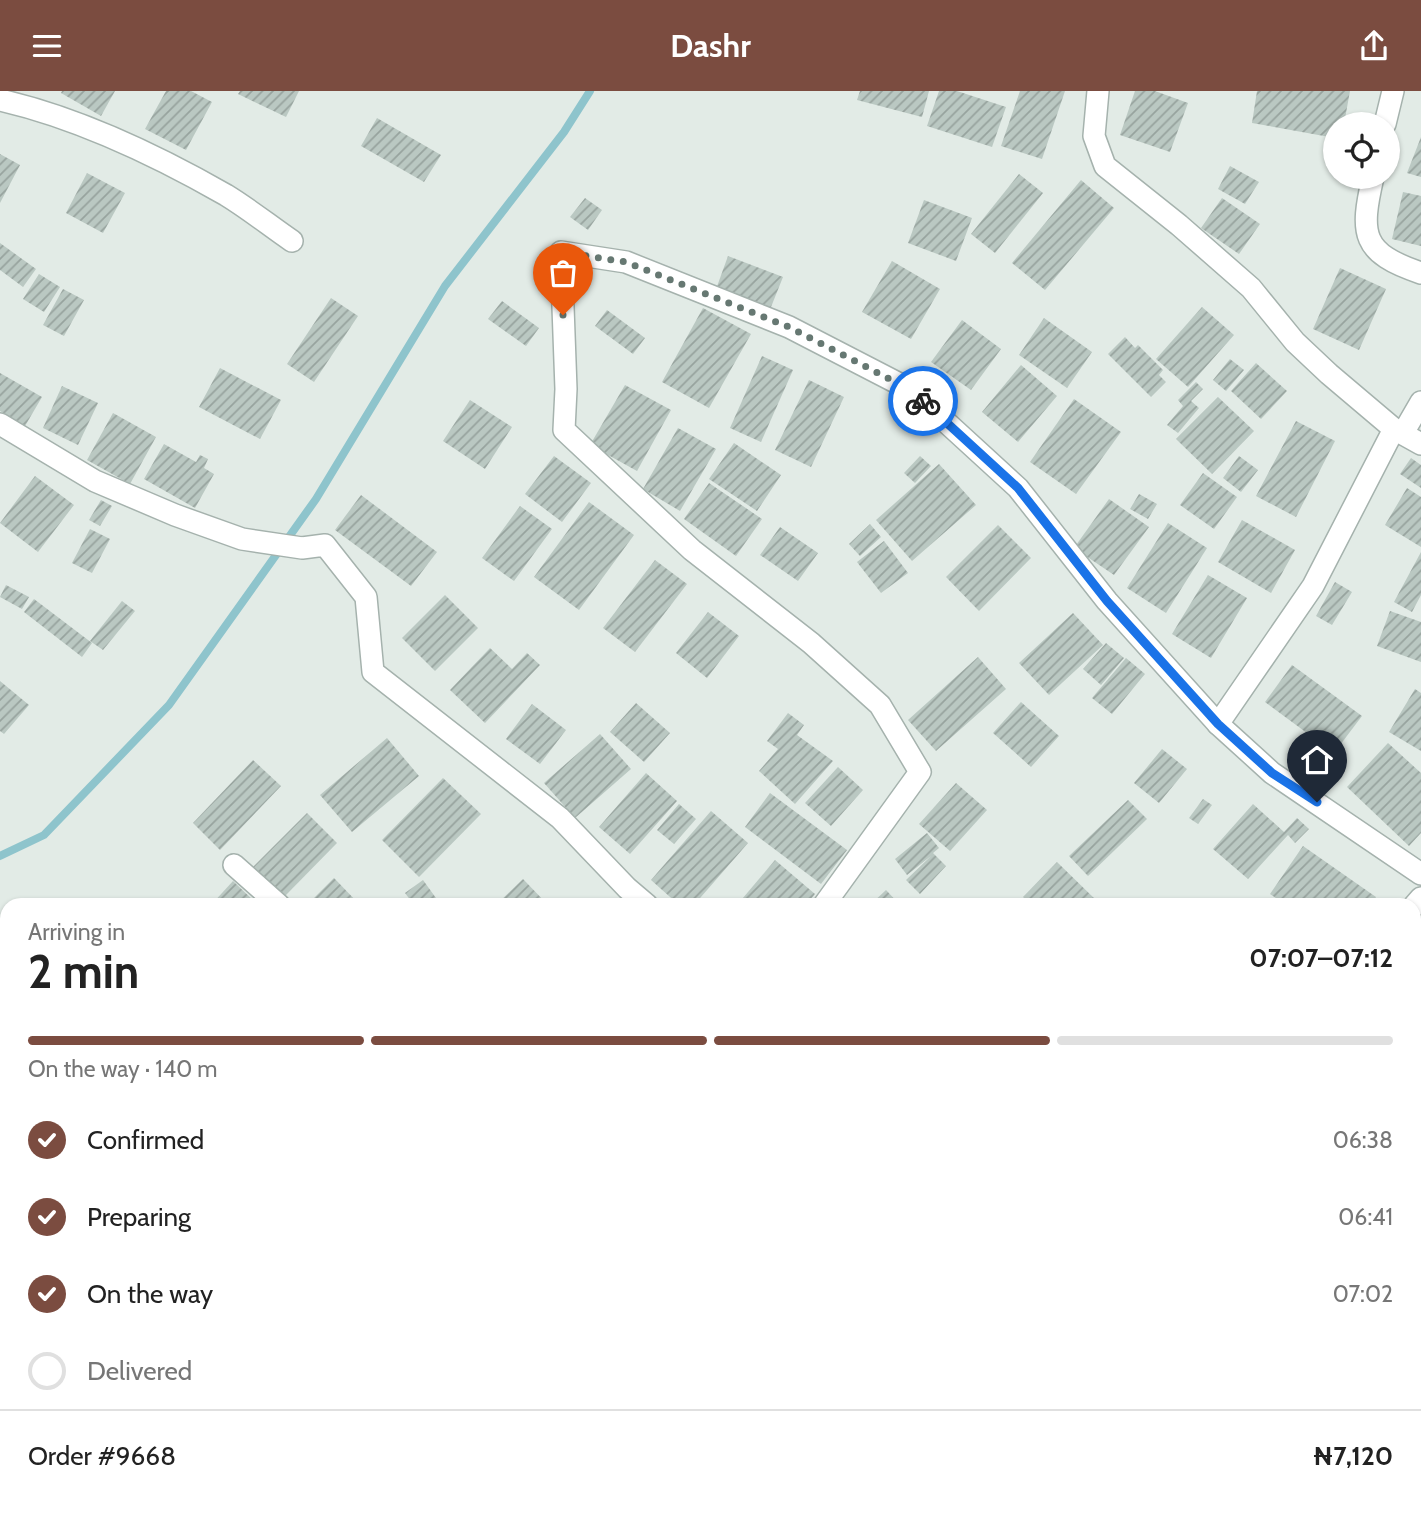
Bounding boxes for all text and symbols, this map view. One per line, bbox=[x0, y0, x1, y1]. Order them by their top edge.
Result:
text: Dashr bbox=[670, 26, 751, 65]
icon: menu bbox=[28, 27, 66, 65]
icon: share bbox=[1355, 27, 1393, 65]
map controls bbox=[1323, 112, 1400, 189]
button: locate bbox=[1323, 112, 1400, 189]
pin bbox=[533, 243, 593, 315]
icon: bag bbox=[544, 254, 582, 292]
courier bbox=[888, 366, 958, 436]
icon: bike bbox=[904, 382, 942, 420]
pin bbox=[1287, 730, 1347, 802]
icon: home bbox=[1298, 741, 1336, 779]
text: Arriving in bbox=[28, 918, 125, 946]
text: 07:07–07:12 bbox=[1249, 942, 1393, 974]
text: 2 min bbox=[28, 944, 139, 1000]
text: On the way · 140 m bbox=[28, 1055, 218, 1083]
icon: check bbox=[28, 1121, 66, 1159]
text: Confirmed bbox=[87, 1124, 204, 1156]
text: 06:38 bbox=[1333, 1126, 1393, 1154]
icon: check bbox=[28, 1198, 66, 1236]
text: Preparing bbox=[87, 1201, 191, 1233]
text: 06:41 bbox=[1338, 1203, 1393, 1231]
icon: check bbox=[28, 1275, 66, 1313]
text: On the way bbox=[87, 1278, 213, 1310]
text: 07:02 bbox=[1333, 1280, 1393, 1308]
text: Delivered bbox=[87, 1355, 192, 1387]
text: Order #9668 bbox=[28, 1440, 176, 1472]
text: ₦7,120 bbox=[1312, 1440, 1393, 1472]

